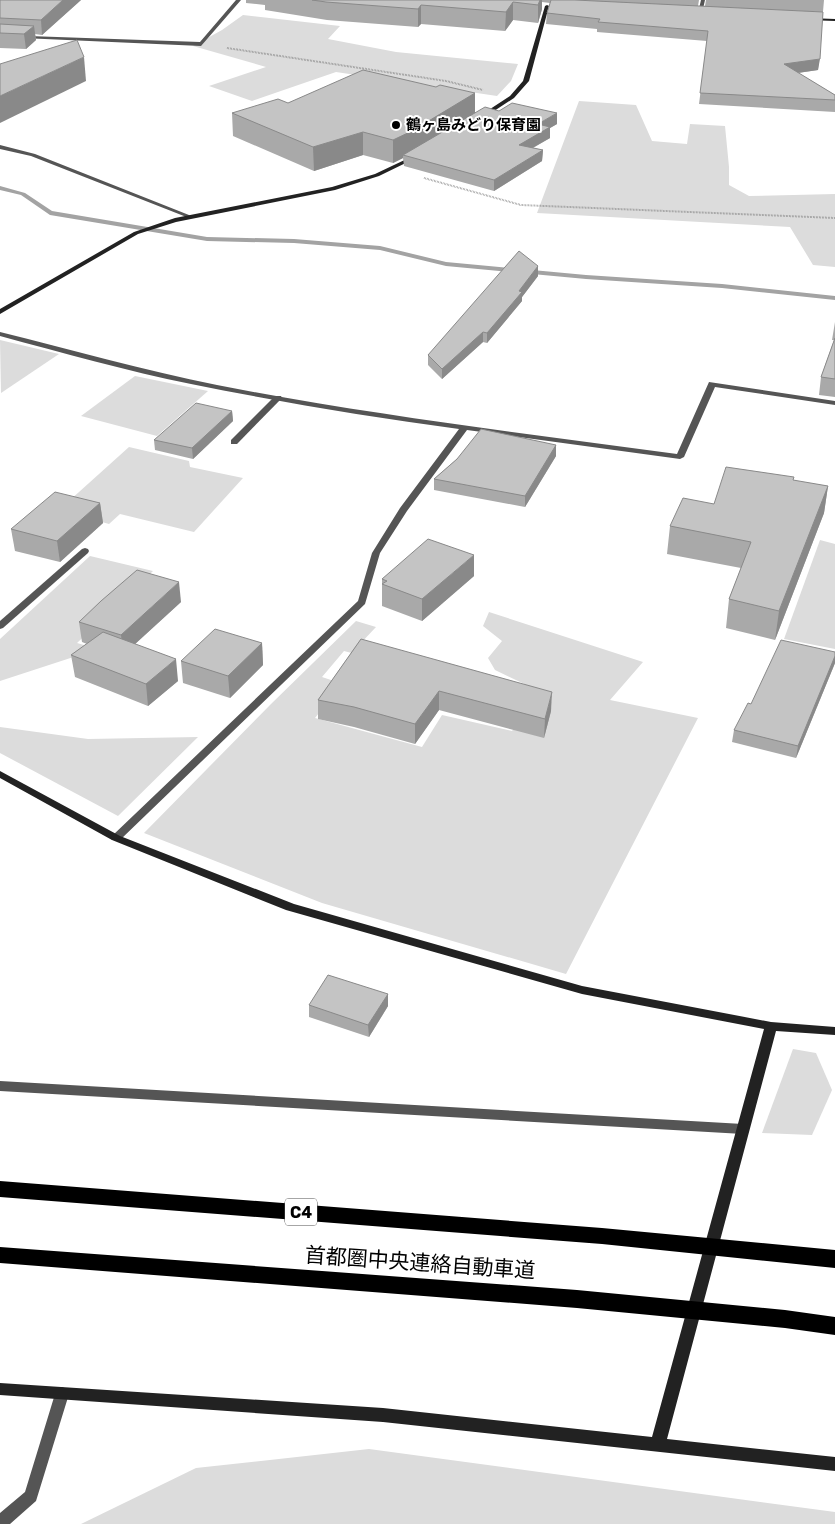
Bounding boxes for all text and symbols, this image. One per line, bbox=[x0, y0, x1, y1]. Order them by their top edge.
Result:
place label: 鶴ヶ島みどり保育園 bbox=[406, 116, 541, 134]
marker: 鶴ヶ島みどり保育園 bbox=[390, 119, 402, 131]
road number: C4 bbox=[285, 1198, 317, 1226]
street label: 首都圏中央連絡自動車道 bbox=[304, 1242, 536, 1283]

